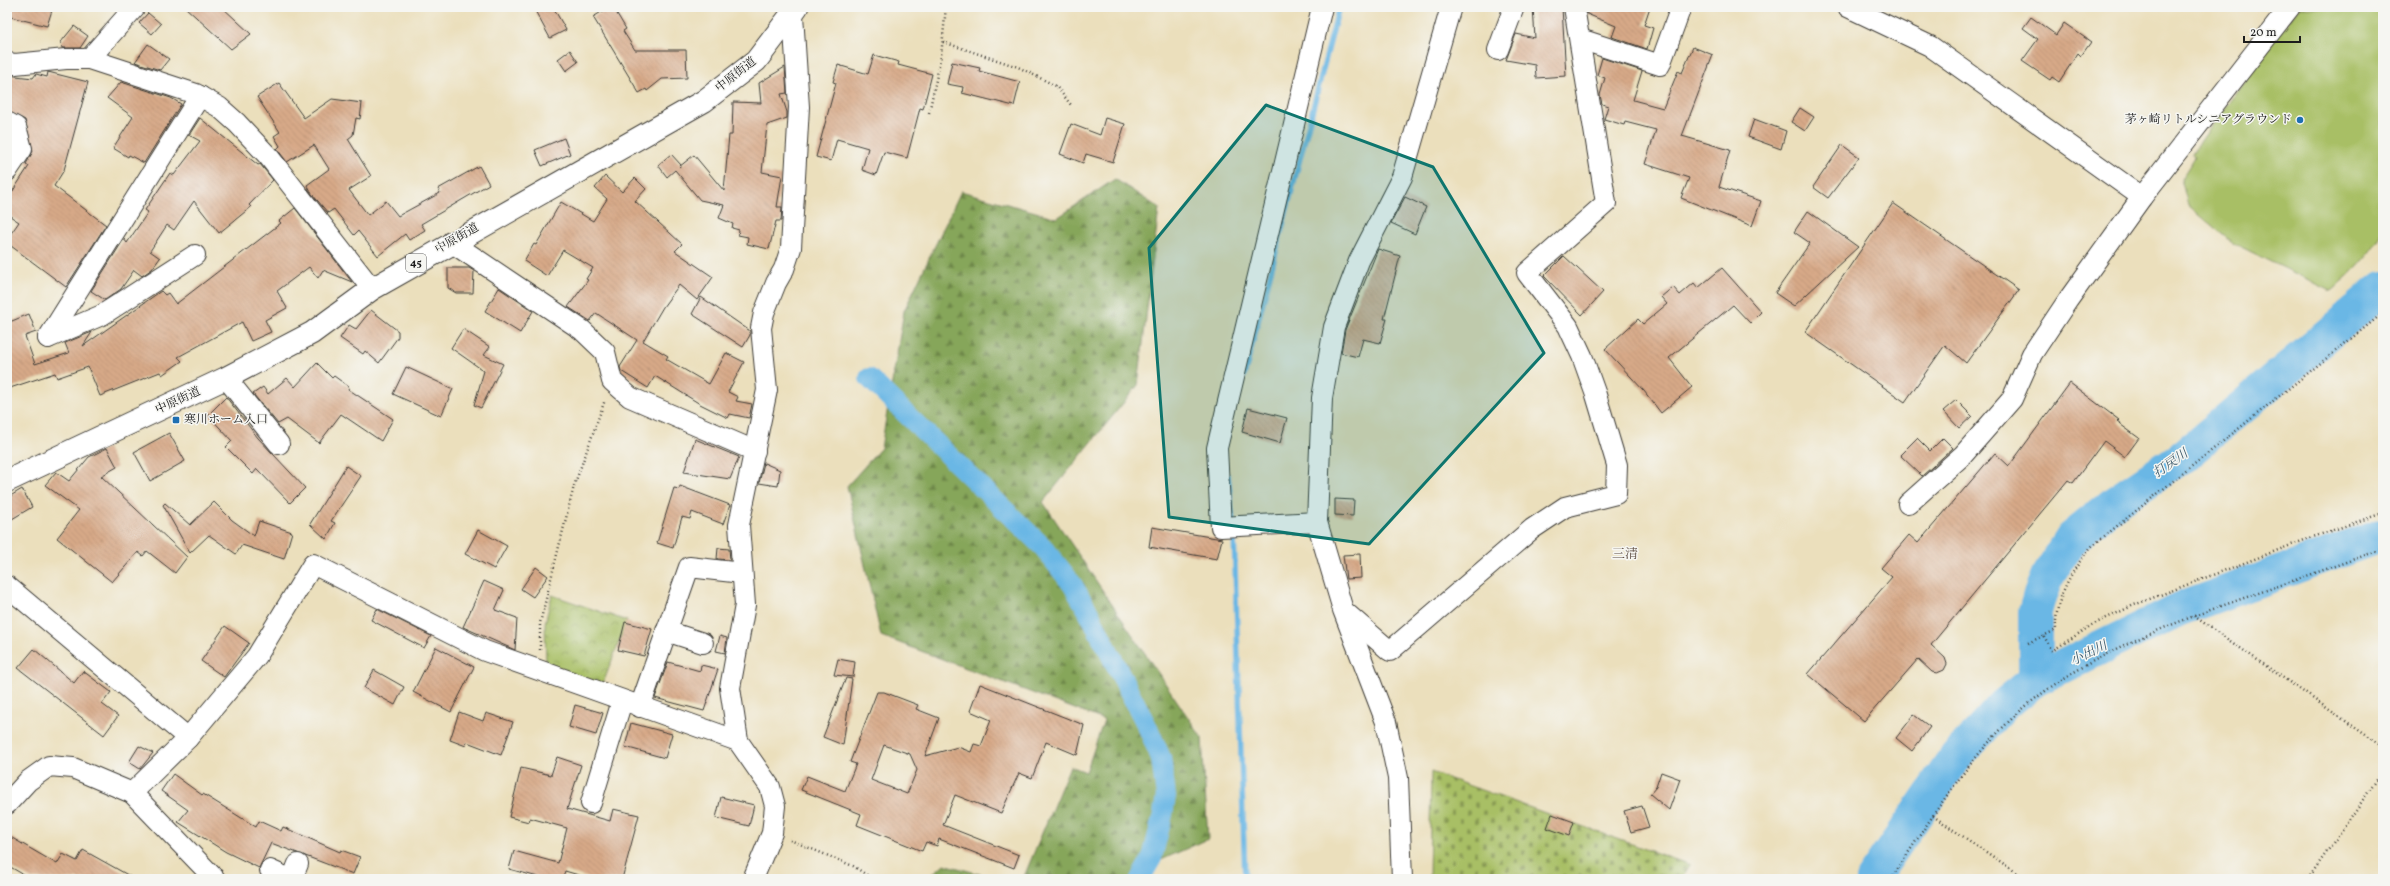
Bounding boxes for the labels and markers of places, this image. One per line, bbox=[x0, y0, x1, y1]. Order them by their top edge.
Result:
place label: 茅ヶ崎リトルシニアグラウンド bbox=[2125, 112, 2292, 128]
marker: 茅ヶ崎リトルシニアグラウンド bbox=[2295, 115, 2305, 125]
place label: 寒川ホーム入口 bbox=[184, 412, 268, 428]
marker: 寒川ホーム入口 bbox=[171, 415, 181, 425]

